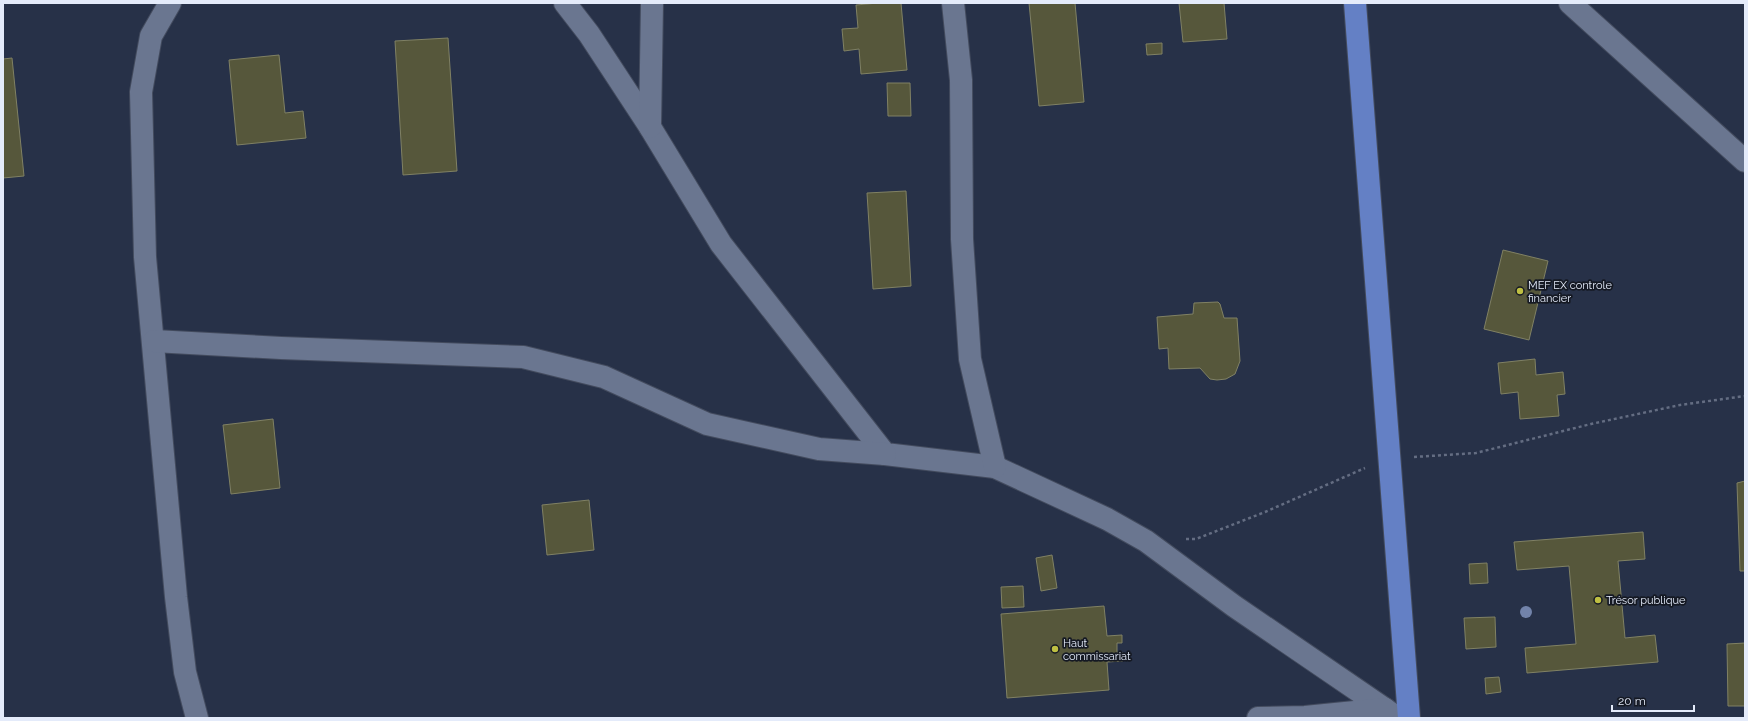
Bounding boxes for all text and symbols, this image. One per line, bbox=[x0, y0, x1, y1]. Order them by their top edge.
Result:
place label: MEF EX controle financier bbox=[1528, 279, 1612, 305]
marker: MEF EX controle financier bbox=[1515, 286, 1525, 296]
place label: Trésor publique bbox=[1606, 594, 1686, 607]
marker: Trésor publique bbox=[1593, 595, 1603, 605]
place label: Haut commissariat bbox=[1063, 637, 1131, 663]
marker: Haut commissariat bbox=[1050, 644, 1060, 654]
scale bar bbox=[1612, 687, 1694, 713]
text: 20 m bbox=[1618, 694, 1646, 708]

